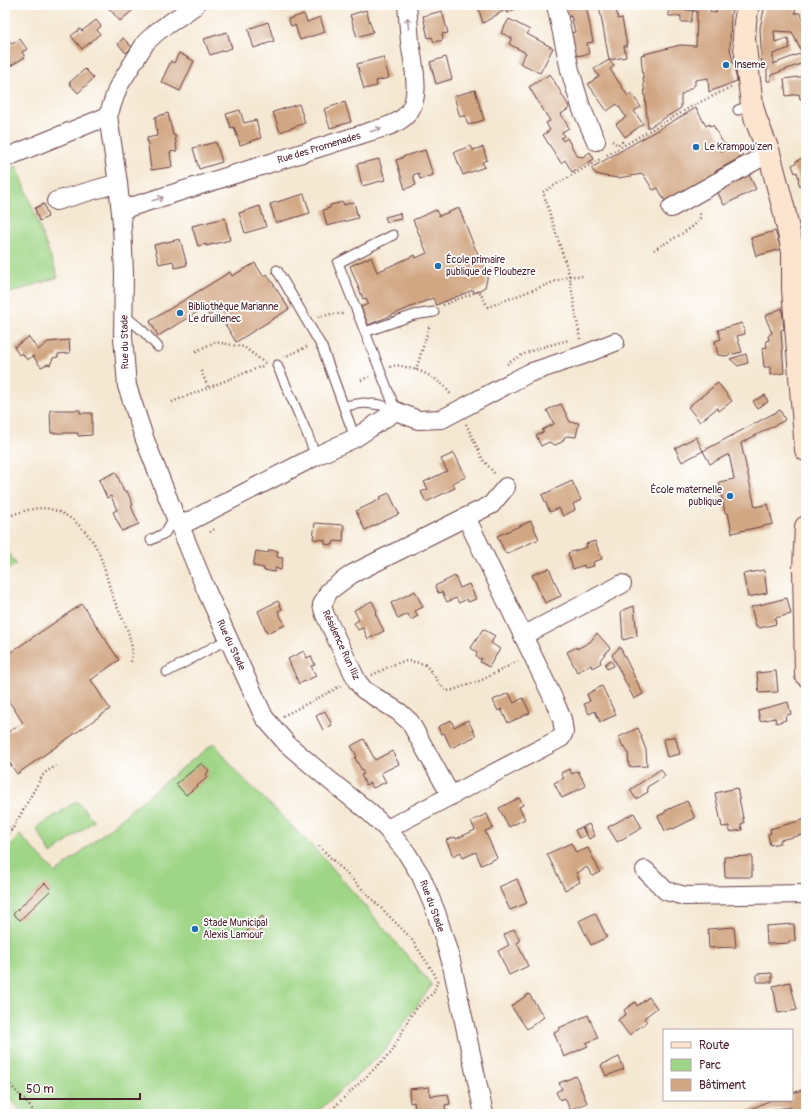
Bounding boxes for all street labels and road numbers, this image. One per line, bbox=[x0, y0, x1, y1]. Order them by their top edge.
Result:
street label: Rue des Promenades bbox=[276, 129, 363, 166]
street label: Rue du Stade bbox=[119, 315, 131, 369]
street label: Résidence Run Iliz bbox=[320, 608, 362, 682]
street label: Rue du Stade bbox=[214, 618, 248, 672]
street label: Rue du Stade bbox=[417, 878, 447, 934]

